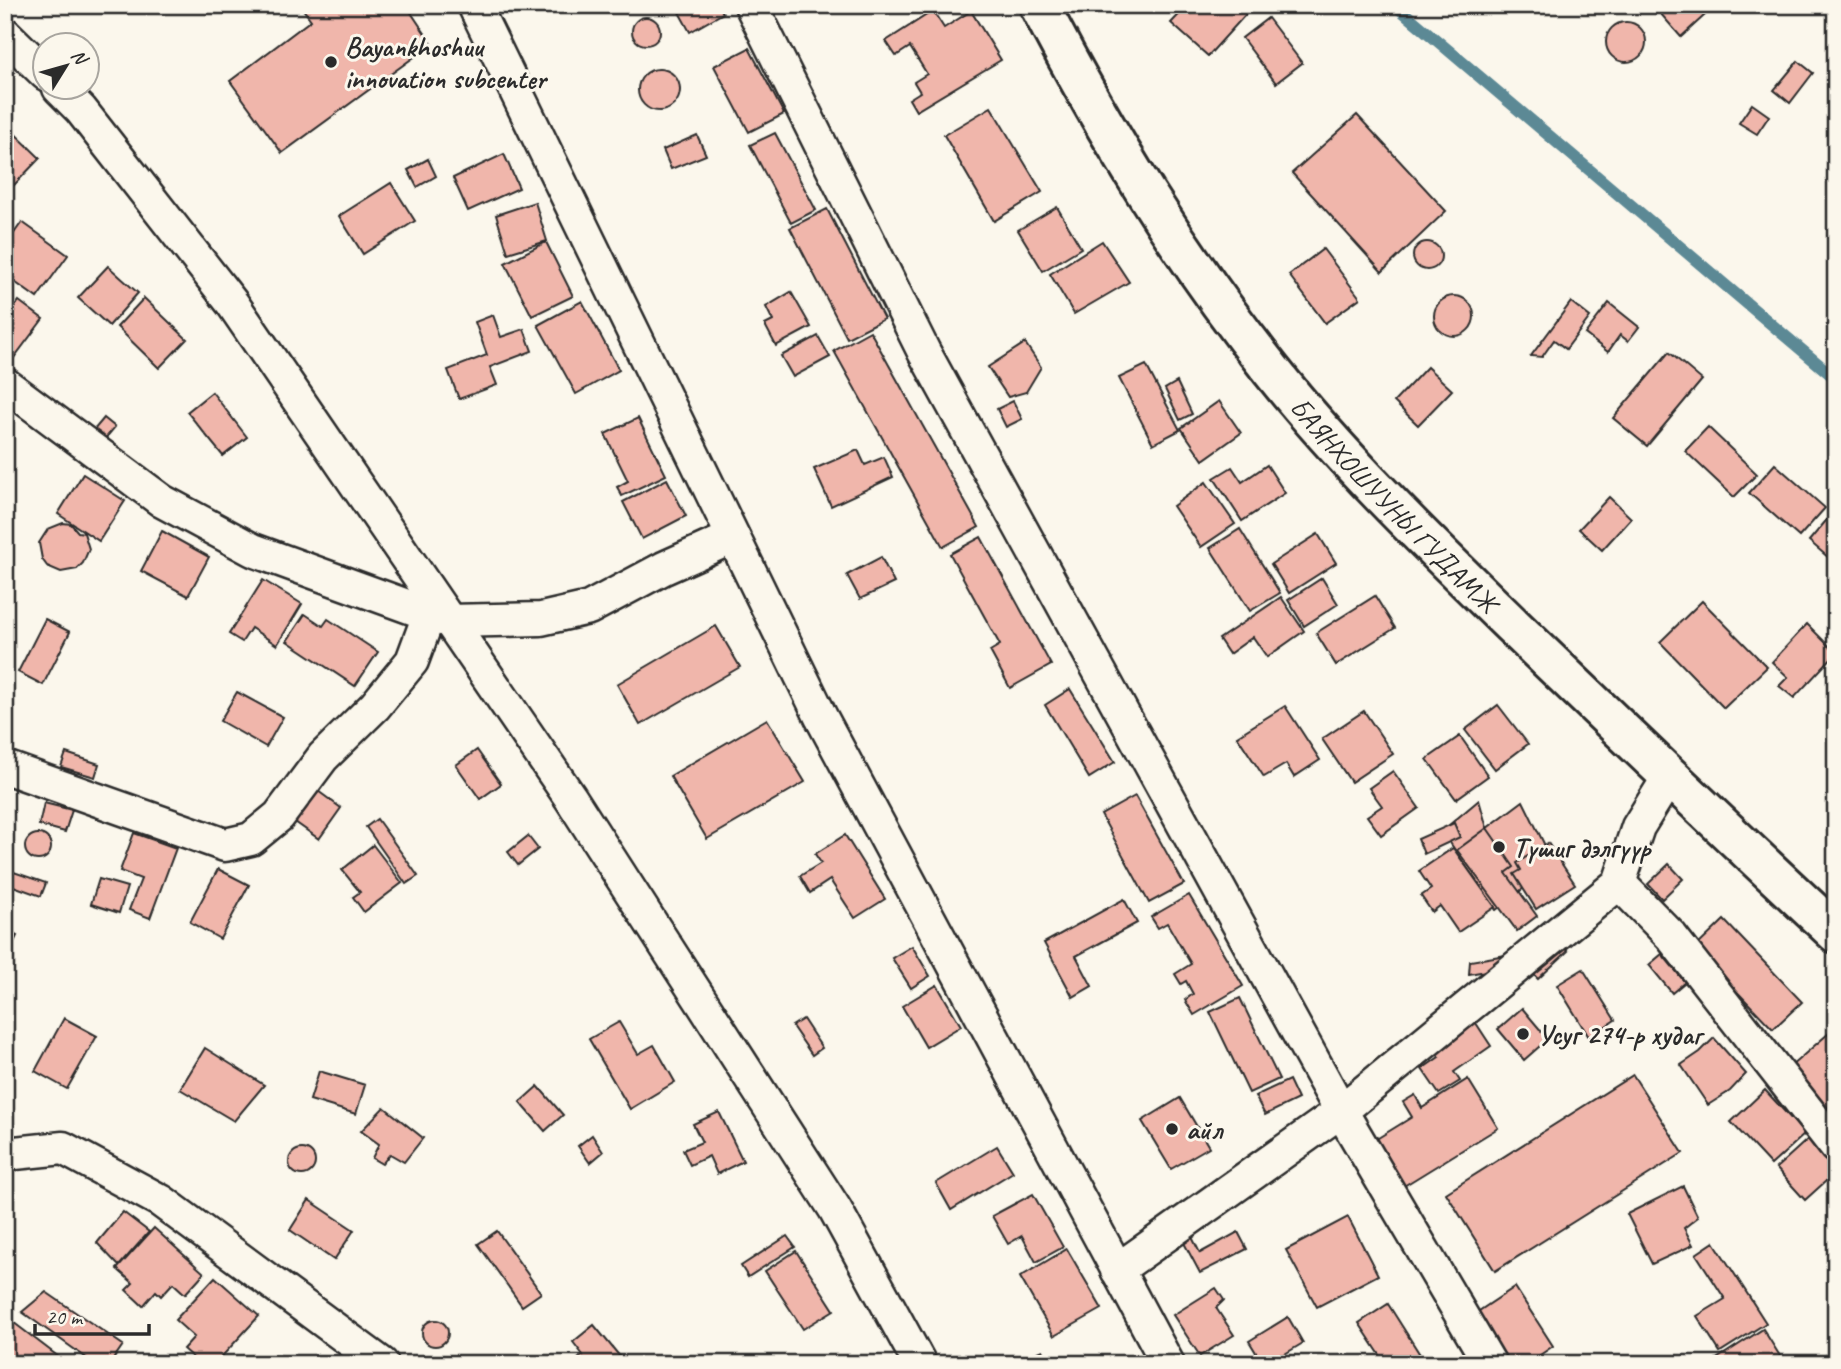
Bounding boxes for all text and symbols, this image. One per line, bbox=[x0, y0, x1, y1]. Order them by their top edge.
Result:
place label: Bayankhoshuu innovation subcenter bbox=[345, 29, 548, 96]
north arrow bbox=[32, 32, 102, 102]
text: N bbox=[66, 44, 94, 71]
marker: Bayankhoshuu innovation subcenter bbox=[323, 54, 339, 70]
street label: БАЯНХОШУУНЫ ГУДАМЖ bbox=[1283, 390, 1509, 622]
place label: Түшиг дэлгүүр bbox=[1513, 830, 1652, 865]
marker: Түшиг дэлгүүр bbox=[1491, 839, 1507, 855]
place label: Усуг 274-р худаг bbox=[1537, 1017, 1705, 1052]
marker: Усуг 274-р худаг bbox=[1515, 1026, 1531, 1042]
place label: айл bbox=[1186, 1112, 1224, 1147]
marker: айл bbox=[1164, 1121, 1180, 1137]
scale bar bbox=[35, 1292, 149, 1336]
text: 20 m bbox=[46, 1304, 84, 1330]

